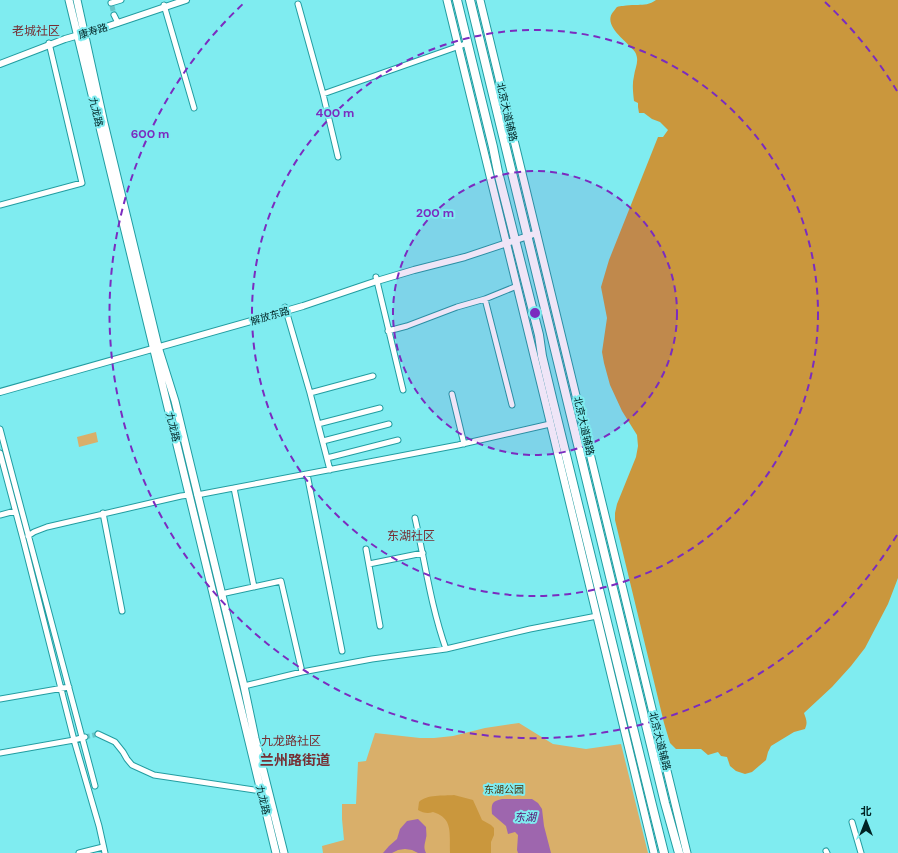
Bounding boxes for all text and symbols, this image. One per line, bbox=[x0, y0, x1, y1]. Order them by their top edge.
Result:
street label: 康寿路 bbox=[77, 20, 109, 42]
district label: 老城社区 bbox=[12, 23, 60, 39]
street label: 北京大道辅路 bbox=[494, 81, 520, 143]
street label: 九龙路 bbox=[86, 96, 106, 128]
text: 400 m bbox=[316, 105, 354, 121]
text: 600 m bbox=[131, 126, 169, 142]
text: 200 m bbox=[416, 205, 454, 221]
street label: 解放东路 bbox=[249, 304, 291, 328]
centre of rings bbox=[528, 306, 542, 320]
street label: 北京大道辅路 bbox=[571, 395, 597, 457]
street label: 九龙路 bbox=[163, 411, 183, 443]
district label: 东湖社区 bbox=[387, 528, 435, 544]
street label: 北京大道辅路 bbox=[646, 710, 674, 772]
district label: 九龙路社区 bbox=[261, 733, 321, 749]
district label: 兰州路街道 bbox=[260, 751, 330, 769]
park label: 东湖公园 bbox=[484, 783, 524, 796]
street label: 九龙路 bbox=[253, 784, 273, 816]
north arrow bbox=[846, 801, 886, 841]
text: 北 bbox=[861, 804, 872, 818]
water label: 东湖 bbox=[514, 810, 538, 824]

